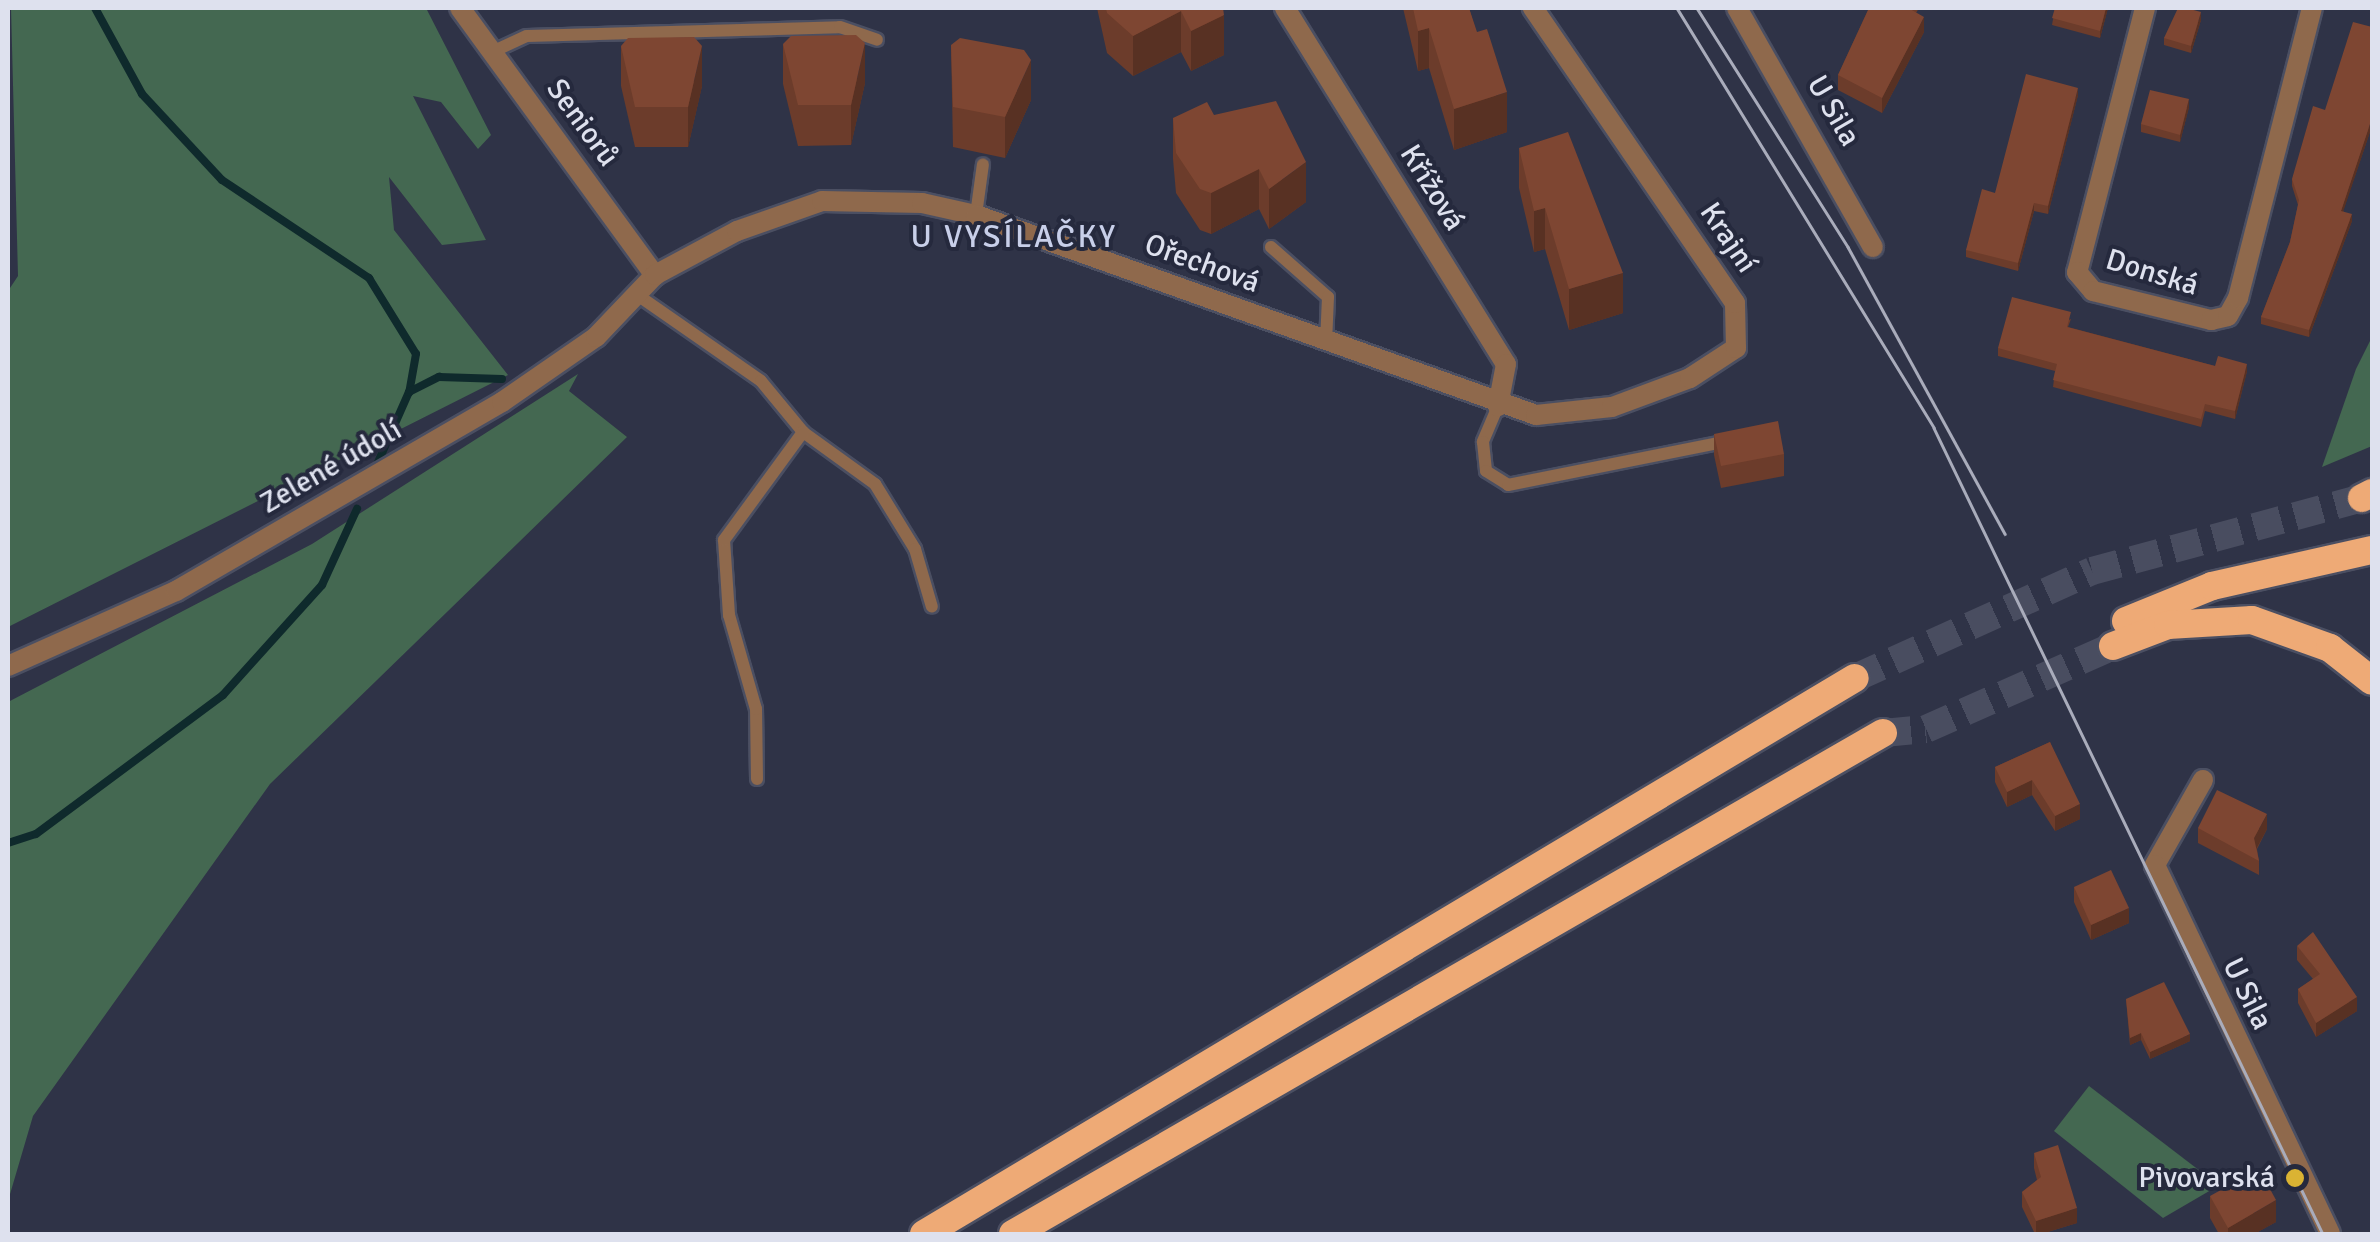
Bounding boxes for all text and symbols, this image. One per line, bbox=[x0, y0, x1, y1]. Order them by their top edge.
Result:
street label: U Sila bbox=[1799, 69, 1867, 153]
street label: Seniorů bbox=[538, 72, 626, 174]
street label: Křížová bbox=[1392, 138, 1472, 238]
street label: Krajní bbox=[1692, 196, 1764, 280]
district label: U VYSÍLAČKY bbox=[910, 218, 1118, 256]
street label: Ořechová bbox=[1140, 227, 1264, 301]
street label: Donská bbox=[2101, 242, 2203, 304]
street label: Zelené údolí bbox=[254, 412, 408, 522]
street label: U Sila bbox=[2214, 952, 2280, 1036]
place label: Pivovarská bbox=[2138, 1160, 2275, 1196]
marker: Pivovarská bbox=[2284, 1167, 2306, 1189]

